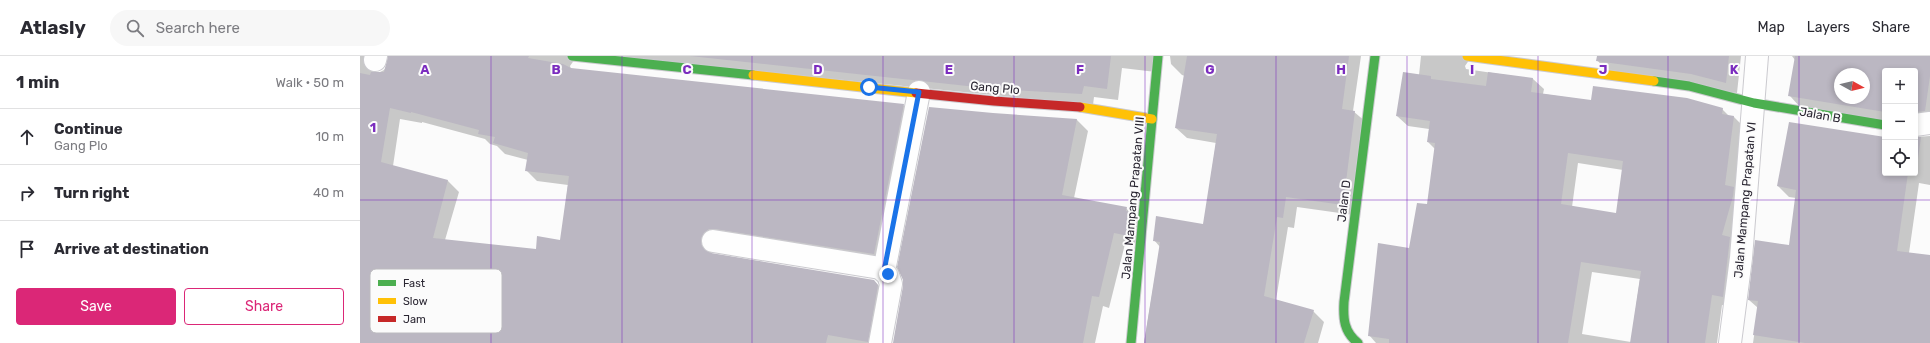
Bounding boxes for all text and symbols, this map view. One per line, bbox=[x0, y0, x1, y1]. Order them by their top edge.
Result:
search box bbox=[110, 10, 390, 46]
text: Atlasly bbox=[20, 16, 86, 39]
icon: search bbox=[124, 17, 146, 39]
text: Search here bbox=[156, 19, 240, 37]
text: Map bbox=[1758, 19, 1785, 36]
text: Layers bbox=[1807, 19, 1850, 36]
text: Share bbox=[1872, 19, 1910, 36]
text: A bbox=[420, 62, 430, 77]
text: B bbox=[551, 62, 561, 77]
text: C bbox=[682, 62, 692, 77]
text: D bbox=[813, 62, 823, 77]
text: E bbox=[945, 62, 953, 77]
text: F bbox=[1076, 62, 1084, 77]
text: G bbox=[1205, 62, 1215, 77]
text: H bbox=[1336, 62, 1346, 77]
text: I bbox=[1470, 62, 1474, 77]
text: J bbox=[1599, 62, 1607, 77]
text: K bbox=[1730, 62, 1739, 77]
north arrow bbox=[1834, 68, 1870, 104]
map controls bbox=[1882, 68, 1918, 176]
button: + bbox=[1882, 68, 1918, 104]
text: 1 min bbox=[16, 72, 59, 92]
text: Walk · 50 m bbox=[276, 75, 344, 90]
route start bbox=[860, 78, 878, 96]
street label: Gang Plo bbox=[970, 79, 1020, 97]
street label: Jalan B bbox=[1798, 104, 1842, 126]
button: − bbox=[1882, 104, 1918, 140]
street label: Jalan Mampang Prapatan VIII bbox=[1119, 116, 1147, 280]
text: Continue bbox=[54, 120, 123, 138]
text: 1 bbox=[370, 120, 376, 135]
street label: Jalan Mampang Prapatan VI bbox=[1731, 121, 1759, 279]
icon: ahead bbox=[16, 126, 38, 148]
text: 10 m bbox=[315, 129, 344, 144]
text: Gang Plo bbox=[54, 138, 108, 153]
button: locate bbox=[1882, 140, 1918, 176]
street label: Jalan D bbox=[1334, 179, 1354, 223]
icon: right bbox=[16, 182, 38, 204]
text: Turn right bbox=[54, 184, 129, 202]
text: 40 m bbox=[313, 185, 344, 200]
icon: arrive bbox=[16, 238, 38, 260]
text: Arrive at destination bbox=[54, 240, 209, 258]
route end bbox=[879, 265, 897, 283]
legend bbox=[370, 269, 502, 333]
text: Fast bbox=[403, 277, 426, 290]
button: Save bbox=[16, 288, 176, 325]
button: Share bbox=[184, 288, 344, 325]
text: Slow bbox=[403, 295, 428, 308]
text: Jam bbox=[403, 313, 426, 326]

